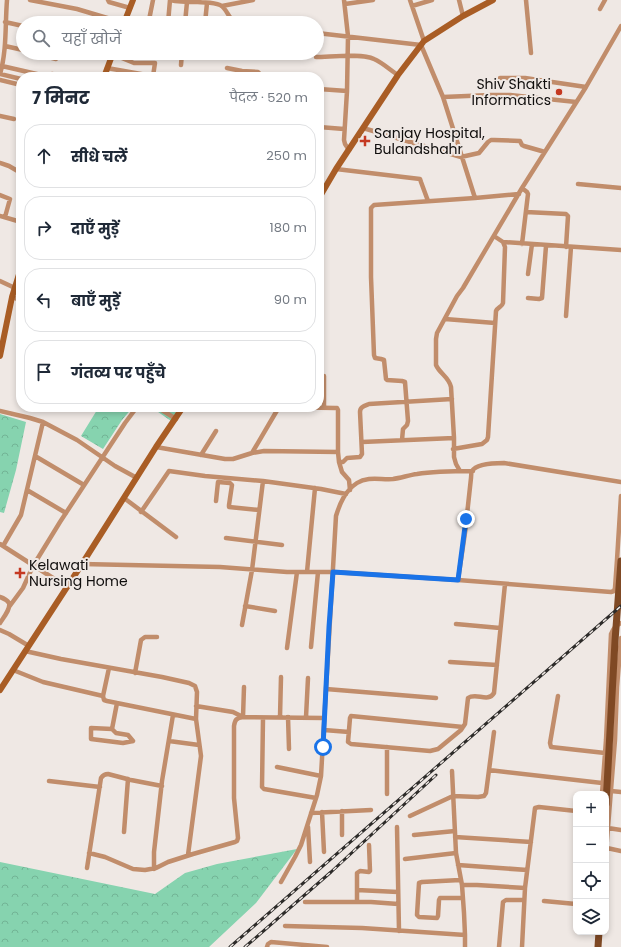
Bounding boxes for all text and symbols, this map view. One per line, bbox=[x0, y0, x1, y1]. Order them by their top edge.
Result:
search box bbox=[16, 16, 324, 60]
icon: search bbox=[30, 27, 52, 49]
text: यहाँ खोजें bbox=[62, 28, 121, 49]
place label: Shiv Shakti Informatics bbox=[472, 74, 551, 110]
text: 7 मिनट bbox=[32, 86, 89, 110]
marker: Shiv Shakti Informatics bbox=[554, 87, 564, 97]
text: पैदल · 520 m bbox=[229, 88, 308, 107]
place label: Sanjay Hospital, Bulandshahr bbox=[374, 123, 485, 159]
marker: Sanjay Hospital, Bulandshahr bbox=[359, 135, 371, 147]
icon: ahead bbox=[33, 145, 55, 167]
text: सीधे चलें bbox=[71, 146, 127, 167]
text: 250 m bbox=[266, 146, 307, 165]
icon: right bbox=[33, 217, 55, 239]
text: दाएँ मुड़ें bbox=[71, 218, 119, 239]
text: 180 m bbox=[270, 218, 307, 237]
icon: left bbox=[33, 289, 55, 311]
text: बाएँ मुड़ें bbox=[71, 290, 120, 311]
text: 90 m bbox=[274, 290, 307, 309]
icon: arrive bbox=[33, 361, 55, 383]
text: गंतव्य पर पहुँचे bbox=[71, 362, 166, 383]
route end bbox=[457, 510, 475, 528]
place label: Kelawati Nursing Home bbox=[29, 555, 128, 591]
marker: Kelawati Nursing Home bbox=[14, 567, 26, 579]
route start bbox=[314, 738, 332, 756]
map controls bbox=[573, 791, 609, 935]
button: + bbox=[573, 791, 609, 827]
button: − bbox=[573, 827, 609, 863]
button: locate bbox=[573, 863, 609, 899]
button: layers bbox=[573, 899, 609, 935]

